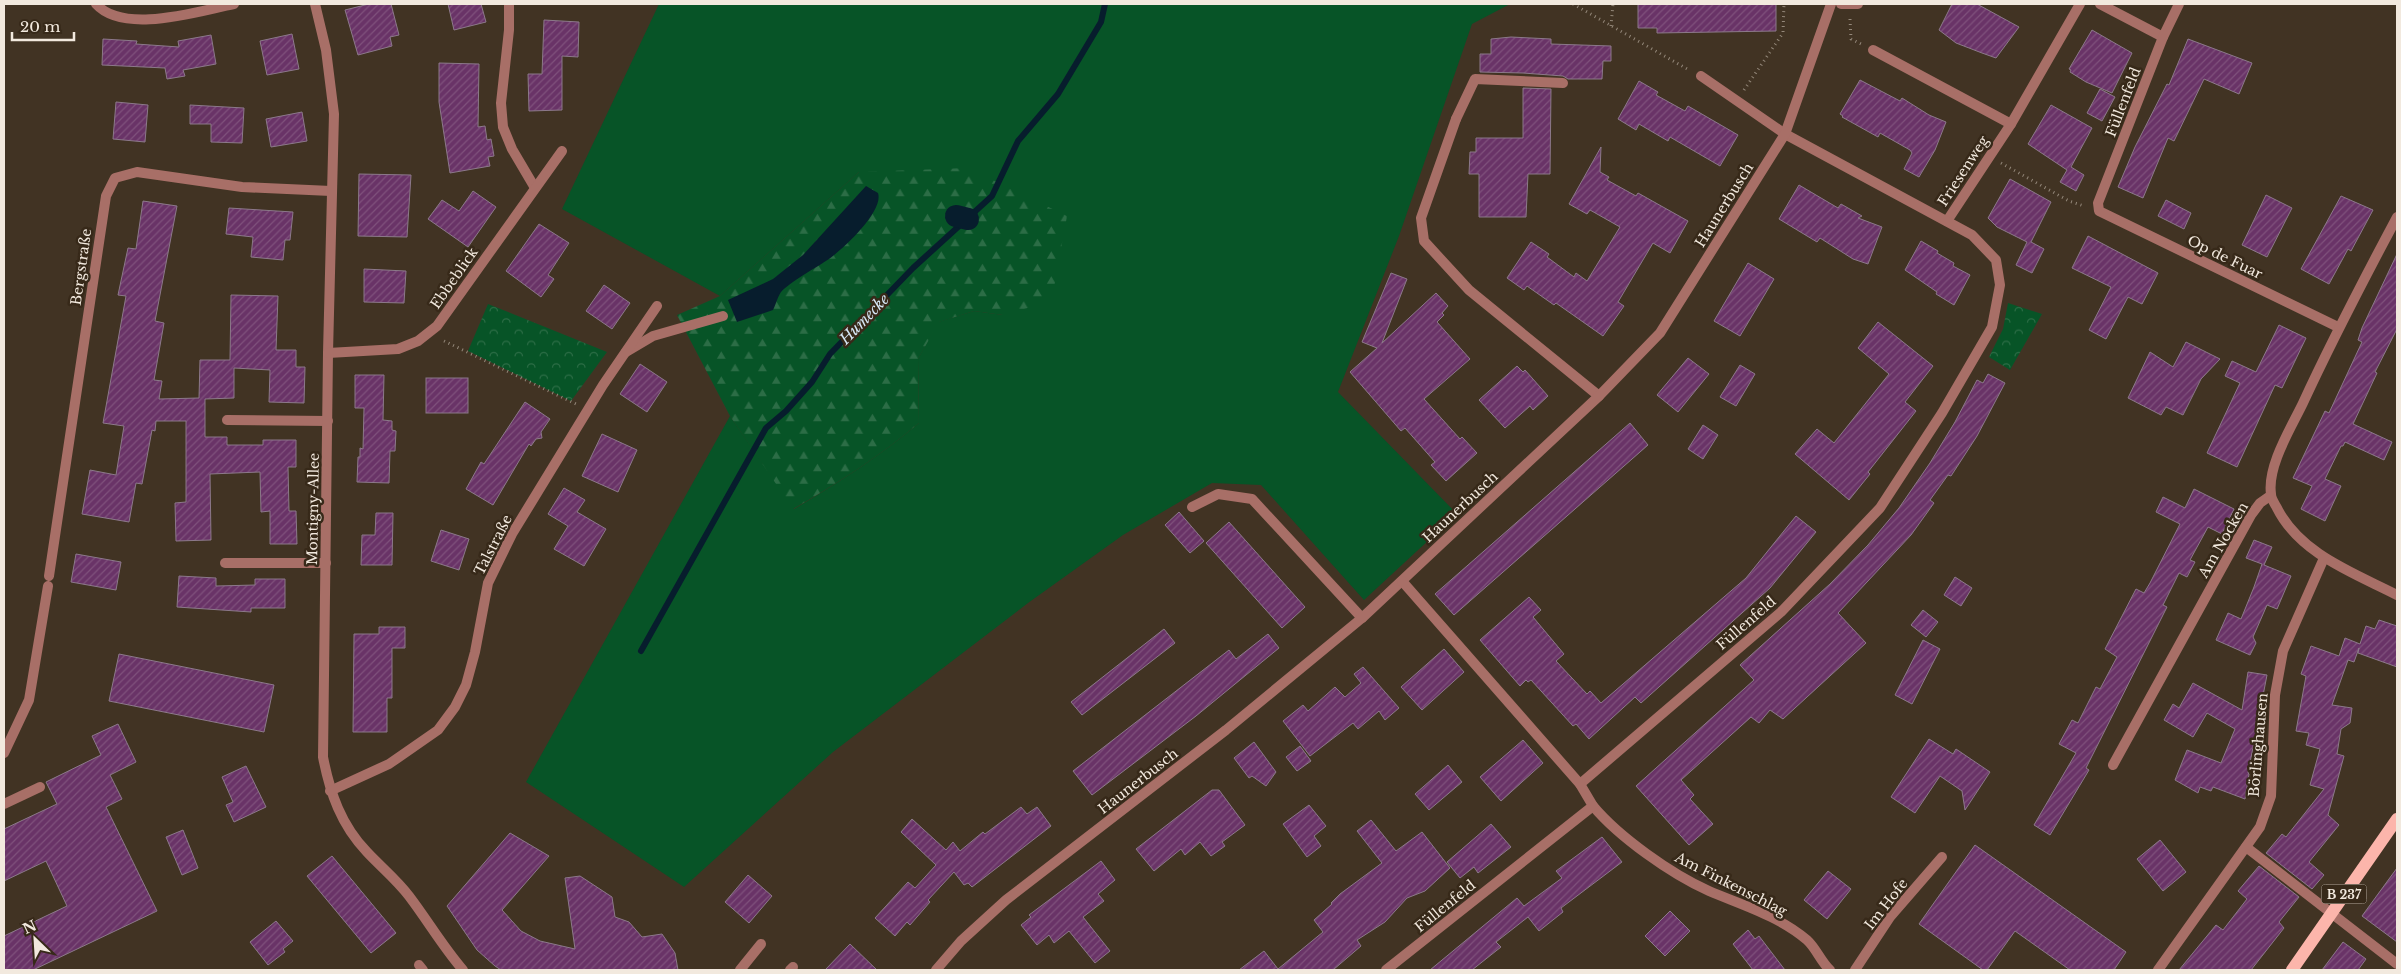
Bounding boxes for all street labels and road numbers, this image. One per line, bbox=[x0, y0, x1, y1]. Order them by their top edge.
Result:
street label: Füllenfeld bbox=[2101, 64, 2145, 139]
street label: Friesenweg bbox=[1934, 132, 1993, 210]
street label: Haunerbusch bbox=[1691, 159, 1757, 251]
street label: Bergstraße bbox=[67, 227, 95, 307]
street label: Op de Fuar bbox=[2184, 231, 2266, 283]
street label: Ebbeblick bbox=[426, 243, 482, 312]
street label: Montigny-Allee bbox=[303, 453, 323, 565]
street label: Haunerbusch bbox=[1419, 467, 1502, 546]
street label: Am Nocken bbox=[2194, 499, 2252, 582]
street label: Talstraße bbox=[470, 512, 516, 578]
street label: Füllenfeld bbox=[1712, 592, 1780, 654]
street label: Börlinghausen bbox=[2244, 692, 2272, 798]
street label: Haunerbusch bbox=[1094, 744, 1182, 818]
street label: Am Finkenschlag bbox=[1671, 847, 1791, 920]
street label: Im Hofe bbox=[1860, 875, 1912, 933]
street label: Füllenfeld bbox=[1411, 876, 1480, 936]
road number: B 237 bbox=[2322, 884, 2366, 904]

